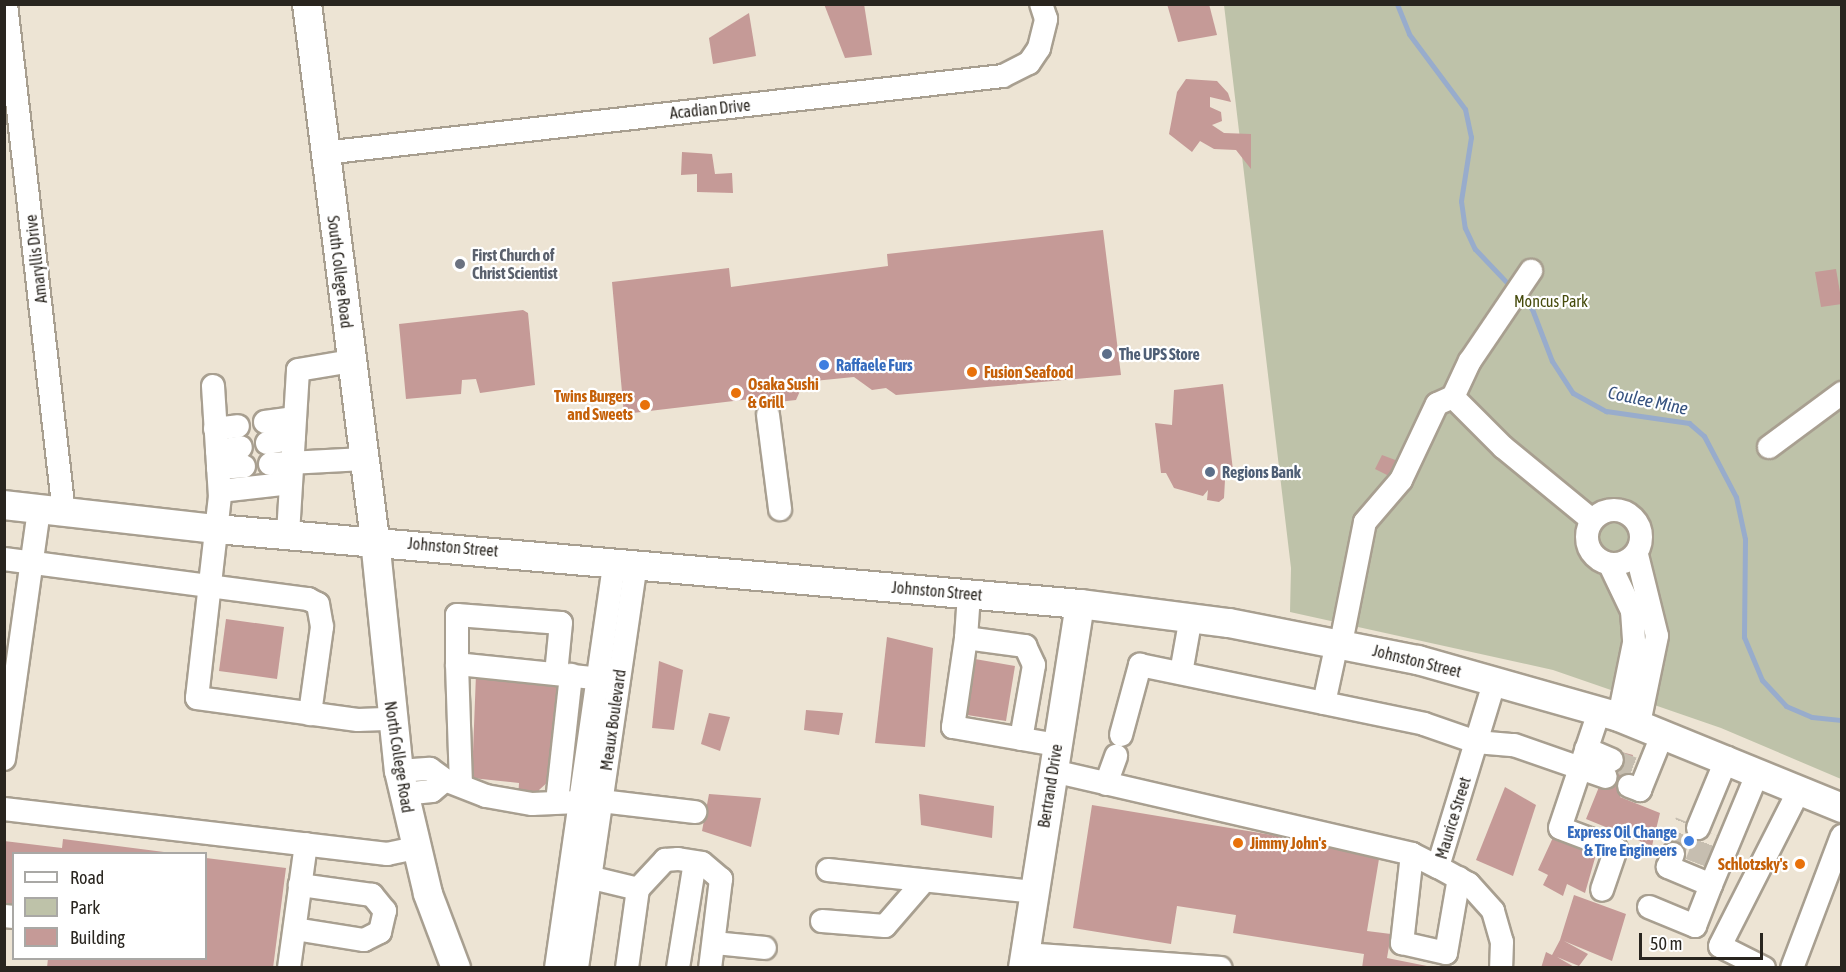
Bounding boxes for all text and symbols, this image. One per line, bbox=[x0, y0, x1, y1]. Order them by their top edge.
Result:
street label: Acadian Drive bbox=[669, 95, 751, 123]
street label: Amaryllis Drive bbox=[21, 214, 51, 304]
street label: South College Road bbox=[324, 215, 356, 329]
place label: First Church of Christ Scientist bbox=[472, 245, 558, 283]
marker: First Church of Christ Scientist bbox=[453, 257, 467, 271]
park label: Moncus Park bbox=[1514, 291, 1588, 311]
place label: The UPS Store bbox=[1119, 344, 1200, 364]
marker: The UPS Store bbox=[1100, 347, 1114, 361]
place label: Raffaele Furs bbox=[836, 355, 913, 375]
marker: Raffaele Furs bbox=[817, 358, 831, 372]
place label: Fusion Seafood bbox=[984, 362, 1073, 382]
marker: Fusion Seafood bbox=[965, 365, 979, 379]
place label: Osaka Sushi & Grill bbox=[748, 374, 819, 412]
water label: Coulee Mine bbox=[1606, 382, 1690, 420]
place label: Twins Burgers and Sweets bbox=[554, 386, 633, 424]
marker: Osaka Sushi & Grill bbox=[729, 386, 743, 400]
marker: Twins Burgers and Sweets bbox=[638, 398, 652, 412]
place label: Regions Bank bbox=[1222, 462, 1301, 482]
marker: Regions Bank bbox=[1203, 465, 1217, 479]
street label: Johnston Street bbox=[407, 533, 499, 561]
street label: Johnston Street bbox=[891, 577, 983, 605]
street label: Johnston Street bbox=[1371, 641, 1463, 681]
street label: Meaux Boulevard bbox=[596, 668, 630, 772]
street label: North College Road bbox=[381, 700, 417, 814]
street label: Bertrand Drive bbox=[1034, 743, 1066, 829]
street label: Maurice Street bbox=[1431, 775, 1475, 861]
place label: Express Oil Change & Tire Engineers bbox=[1567, 822, 1677, 860]
place label: Jimmy John's bbox=[1250, 833, 1327, 853]
marker: Express Oil Change & Tire Engineers bbox=[1682, 834, 1696, 848]
marker: Jimmy John's bbox=[1231, 836, 1245, 850]
legend bbox=[12, 852, 207, 960]
place label: Schlotzsky's bbox=[1718, 854, 1788, 874]
marker: Schlotzsky's bbox=[1793, 857, 1807, 871]
text: Road bbox=[70, 867, 104, 888]
text: Park bbox=[70, 897, 100, 918]
scale bar bbox=[1642, 921, 1766, 959]
text: Building bbox=[70, 927, 125, 948]
text: 50 m bbox=[1650, 933, 1682, 954]

